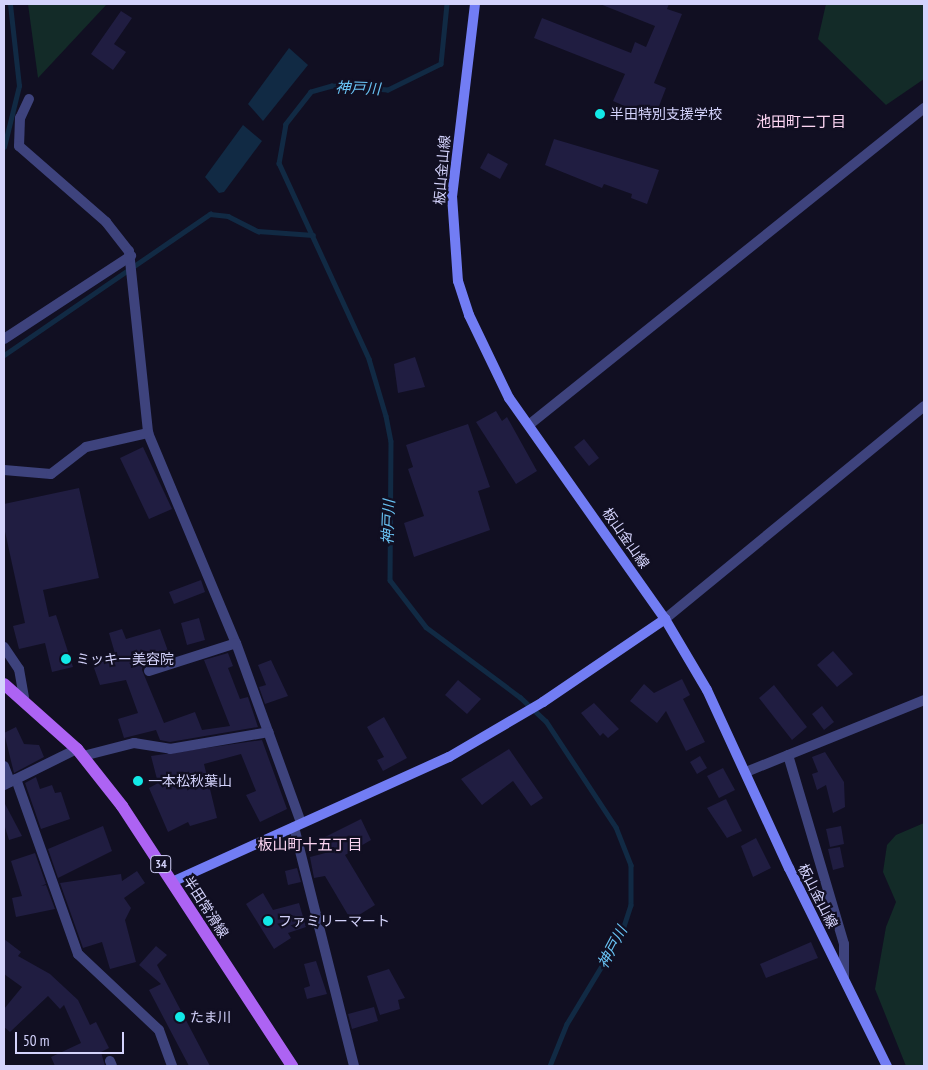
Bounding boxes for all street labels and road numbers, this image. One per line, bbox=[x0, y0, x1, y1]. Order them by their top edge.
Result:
street label: 板山金山線 bbox=[431, 134, 453, 206]
street label: 板山金山線 bbox=[599, 505, 653, 571]
road number: 34 bbox=[150, 854, 172, 874]
street label: 板山金山線 bbox=[795, 861, 841, 931]
street label: 半田常滑線 bbox=[180, 873, 232, 941]

